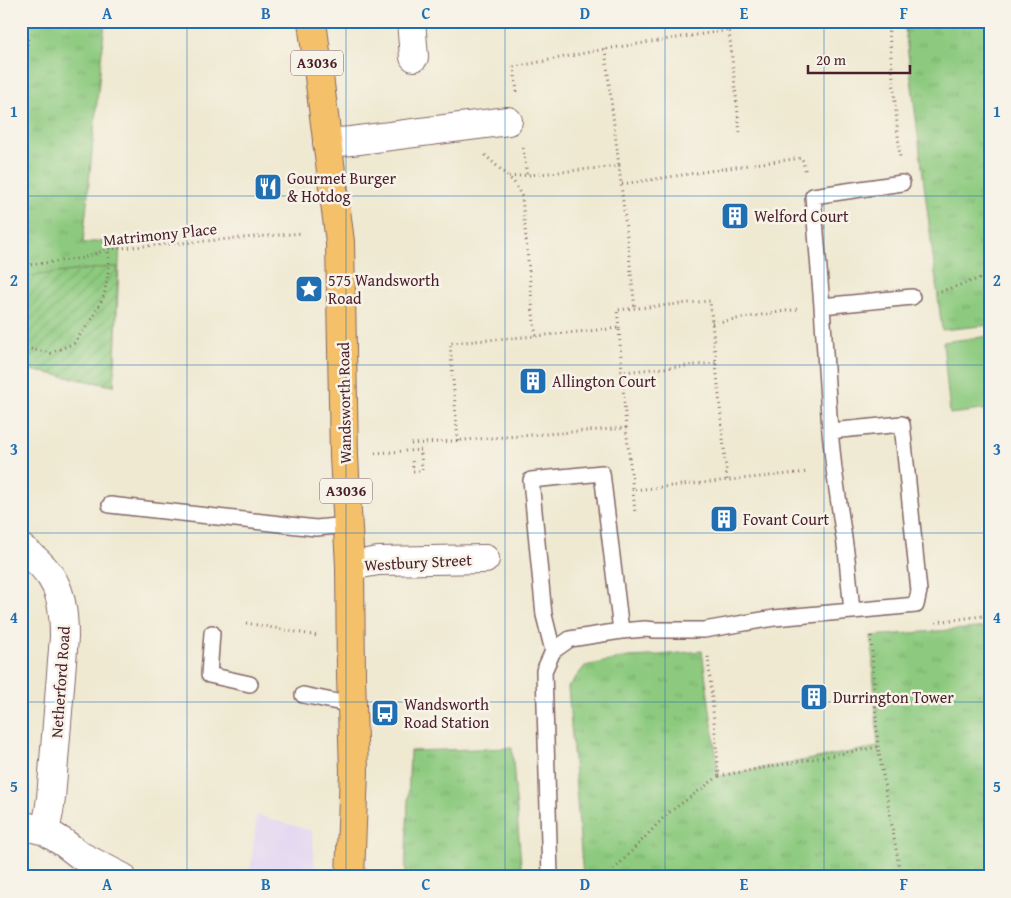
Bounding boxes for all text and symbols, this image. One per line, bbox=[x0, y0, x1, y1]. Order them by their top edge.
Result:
text: A bbox=[102, 1, 113, 25]
text: B bbox=[261, 1, 271, 25]
text: C bbox=[421, 1, 431, 25]
text: D bbox=[580, 1, 590, 25]
text: E bbox=[740, 1, 749, 25]
text: F bbox=[900, 1, 908, 25]
scale bar bbox=[808, 42, 911, 74]
text: 20 m bbox=[816, 49, 847, 70]
road number: A3036 bbox=[291, 50, 343, 76]
text: 1 bbox=[10, 99, 18, 123]
text: 1 bbox=[993, 99, 1001, 123]
place label: Gourmet Burger & Hotdog bbox=[287, 166, 396, 208]
restaurant icon: Gourmet Burger & Hotdog bbox=[253, 172, 283, 202]
building icon: Welford Court bbox=[720, 201, 750, 231]
place label: Welford Court bbox=[754, 204, 849, 228]
street label: Matrimony Place bbox=[102, 216, 218, 252]
text: 2 bbox=[10, 268, 18, 292]
place label: 575 Wandsworth Road bbox=[328, 268, 440, 310]
text: 2 bbox=[993, 268, 1001, 292]
place icon: 575 Wandsworth Road bbox=[294, 274, 324, 304]
street label: Wandsworth Road bbox=[331, 341, 357, 464]
building icon: Allington Court bbox=[518, 366, 548, 396]
place label: Allington Court bbox=[552, 369, 657, 393]
text: 3 bbox=[10, 437, 18, 461]
text: 3 bbox=[993, 437, 1001, 461]
road number: A3036 bbox=[320, 478, 372, 504]
building icon: Fovant Court bbox=[709, 504, 739, 534]
place label: Fovant Court bbox=[743, 507, 830, 531]
street label: Westbury Street bbox=[363, 547, 473, 577]
text: 4 bbox=[10, 605, 18, 629]
text: 4 bbox=[993, 605, 1001, 629]
street label: Netherford Road bbox=[44, 625, 76, 739]
building icon: Durrington Tower bbox=[799, 682, 829, 712]
place label: Durrington Tower bbox=[833, 685, 954, 709]
place label: Wandsworth Road Station bbox=[404, 692, 489, 734]
bus stop icon: Wandsworth Road Station bbox=[370, 698, 400, 728]
text: 5 bbox=[10, 774, 18, 798]
text: 5 bbox=[993, 774, 1001, 798]
text: A bbox=[102, 872, 113, 896]
text: B bbox=[261, 872, 271, 896]
text: C bbox=[421, 872, 431, 896]
text: D bbox=[580, 872, 590, 896]
text: E bbox=[740, 872, 749, 896]
text: F bbox=[900, 872, 908, 896]

